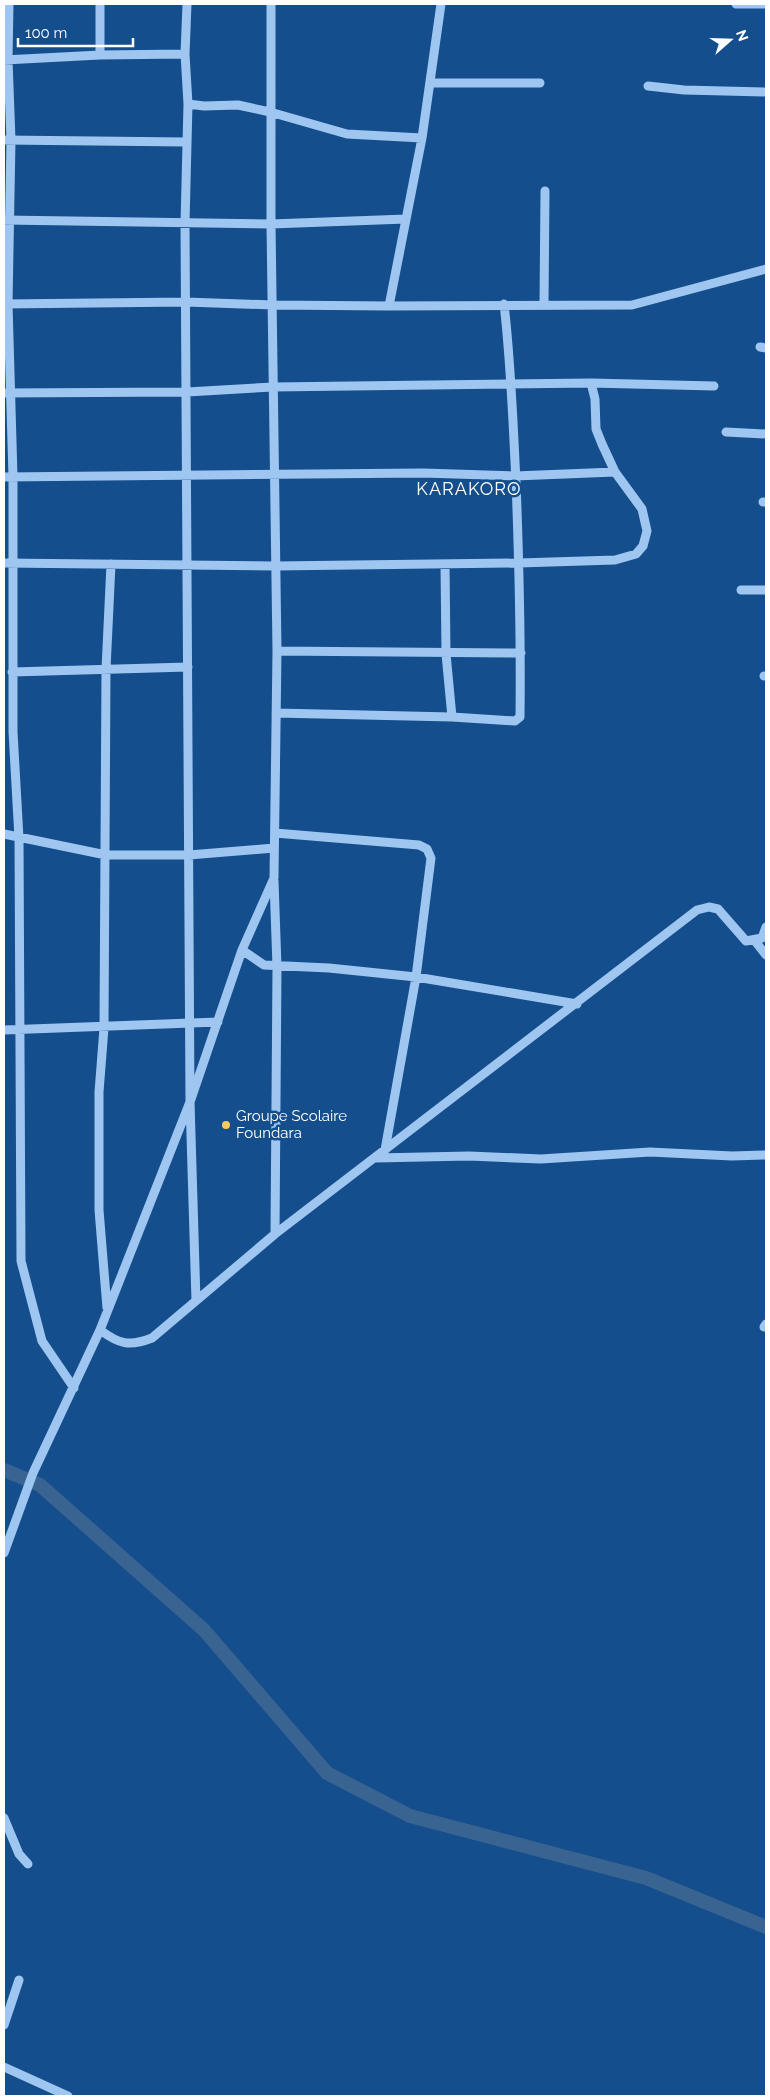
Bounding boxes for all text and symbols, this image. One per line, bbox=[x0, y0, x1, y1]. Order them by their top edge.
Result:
scale bar bbox=[18, 15, 132, 47]
north arrow bbox=[705, 15, 755, 65]
text: 100 m bbox=[25, 24, 67, 42]
text: N bbox=[733, 28, 752, 43]
district label: KARAKORO bbox=[416, 478, 522, 499]
place label: Groupe Scolaire Foundara bbox=[236, 1107, 347, 1142]
marker: Groupe Scolaire Foundara bbox=[220, 1119, 232, 1131]

